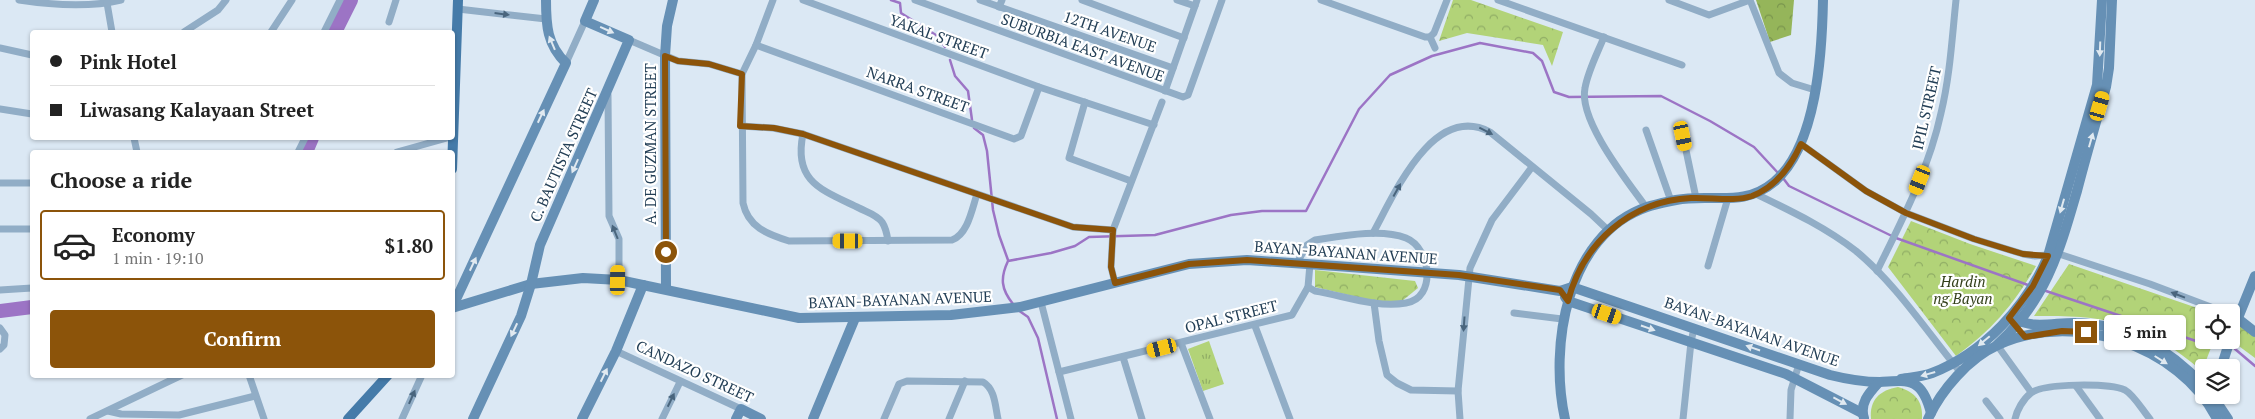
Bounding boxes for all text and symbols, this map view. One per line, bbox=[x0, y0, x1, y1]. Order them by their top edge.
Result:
street label: 12TH AVENUE bbox=[1061, 6, 1159, 56]
street label: SUBURBIA EAST AVENUE bbox=[999, 8, 1167, 86]
street label: YAKAL STREET bbox=[887, 9, 991, 63]
one-way arrow bbox=[494, 10, 510, 18]
one-way arrow bbox=[600, 27, 614, 35]
one-way arrow bbox=[547, 36, 555, 50]
one-way arrow bbox=[2096, 41, 2104, 57]
text: Pink Hotel bbox=[80, 49, 177, 74]
street label: NARRA STREET bbox=[864, 61, 972, 117]
street label: A. DE GUZMAN STREET bbox=[640, 63, 660, 225]
street label: IPIL STREET bbox=[1907, 64, 1945, 152]
street label: C. BAUTISTA STREET bbox=[525, 85, 601, 225]
car bbox=[2088, 90, 2111, 122]
text: Liwasang Kalayaan Street bbox=[80, 97, 314, 122]
one-way arrow bbox=[537, 109, 545, 123]
car bbox=[1672, 120, 1693, 152]
one-way arrow bbox=[1478, 127, 1493, 135]
one-way arrow bbox=[2087, 132, 2095, 147]
one-way arrow bbox=[571, 159, 579, 173]
car bbox=[1907, 163, 1932, 197]
text: Choose a ride bbox=[50, 165, 192, 194]
one-way arrow bbox=[1393, 183, 1401, 198]
one-way arrow bbox=[2058, 199, 2066, 214]
text: Economy bbox=[112, 222, 195, 247]
icon: car bbox=[52, 223, 97, 268]
one-way arrow bbox=[611, 225, 619, 239]
text: $1.80 bbox=[384, 233, 433, 258]
car bbox=[833, 234, 863, 249]
street label: BAYAN-BAYANAN AVENUE bbox=[1254, 236, 1438, 268]
route start bbox=[655, 241, 677, 263]
text: 1 min · 19:10 bbox=[112, 247, 204, 269]
one-way arrow bbox=[469, 257, 477, 271]
car bbox=[610, 265, 625, 295]
park label: Hardin ng Bayan bbox=[1933, 271, 1993, 308]
street label: BAYAN-BAYANAN AVENUE bbox=[808, 286, 992, 312]
one-way arrow bbox=[2170, 291, 2185, 299]
street label: BAYAN-BAYANAN AVENUE bbox=[1662, 292, 1842, 370]
street label: OPAL STREET bbox=[1183, 295, 1279, 337]
car bbox=[1590, 302, 1623, 326]
map controls bbox=[2195, 304, 2240, 404]
button: locate bbox=[2195, 304, 2240, 349]
button: Confirm bbox=[50, 310, 435, 368]
callout: 5 min bbox=[2104, 314, 2186, 350]
one-way arrow bbox=[1460, 317, 1468, 333]
route end bbox=[2075, 321, 2097, 343]
text: 5 min bbox=[2123, 321, 2167, 343]
one-way arrow bbox=[510, 323, 518, 337]
one-way arrow bbox=[1640, 324, 1655, 332]
street label: CANDAZO STREET bbox=[633, 335, 757, 407]
one-way arrow bbox=[1977, 336, 1990, 347]
car bbox=[1145, 337, 1178, 359]
one-way arrow bbox=[1745, 344, 1760, 352]
one-way arrow bbox=[2155, 356, 2168, 365]
button: layers bbox=[2195, 359, 2240, 404]
one-way arrow bbox=[600, 368, 608, 382]
one-way arrow bbox=[1920, 370, 1935, 378]
one-way arrow bbox=[409, 390, 417, 404]
one-way arrow bbox=[667, 393, 675, 407]
one-way arrow bbox=[1833, 397, 1847, 405]

